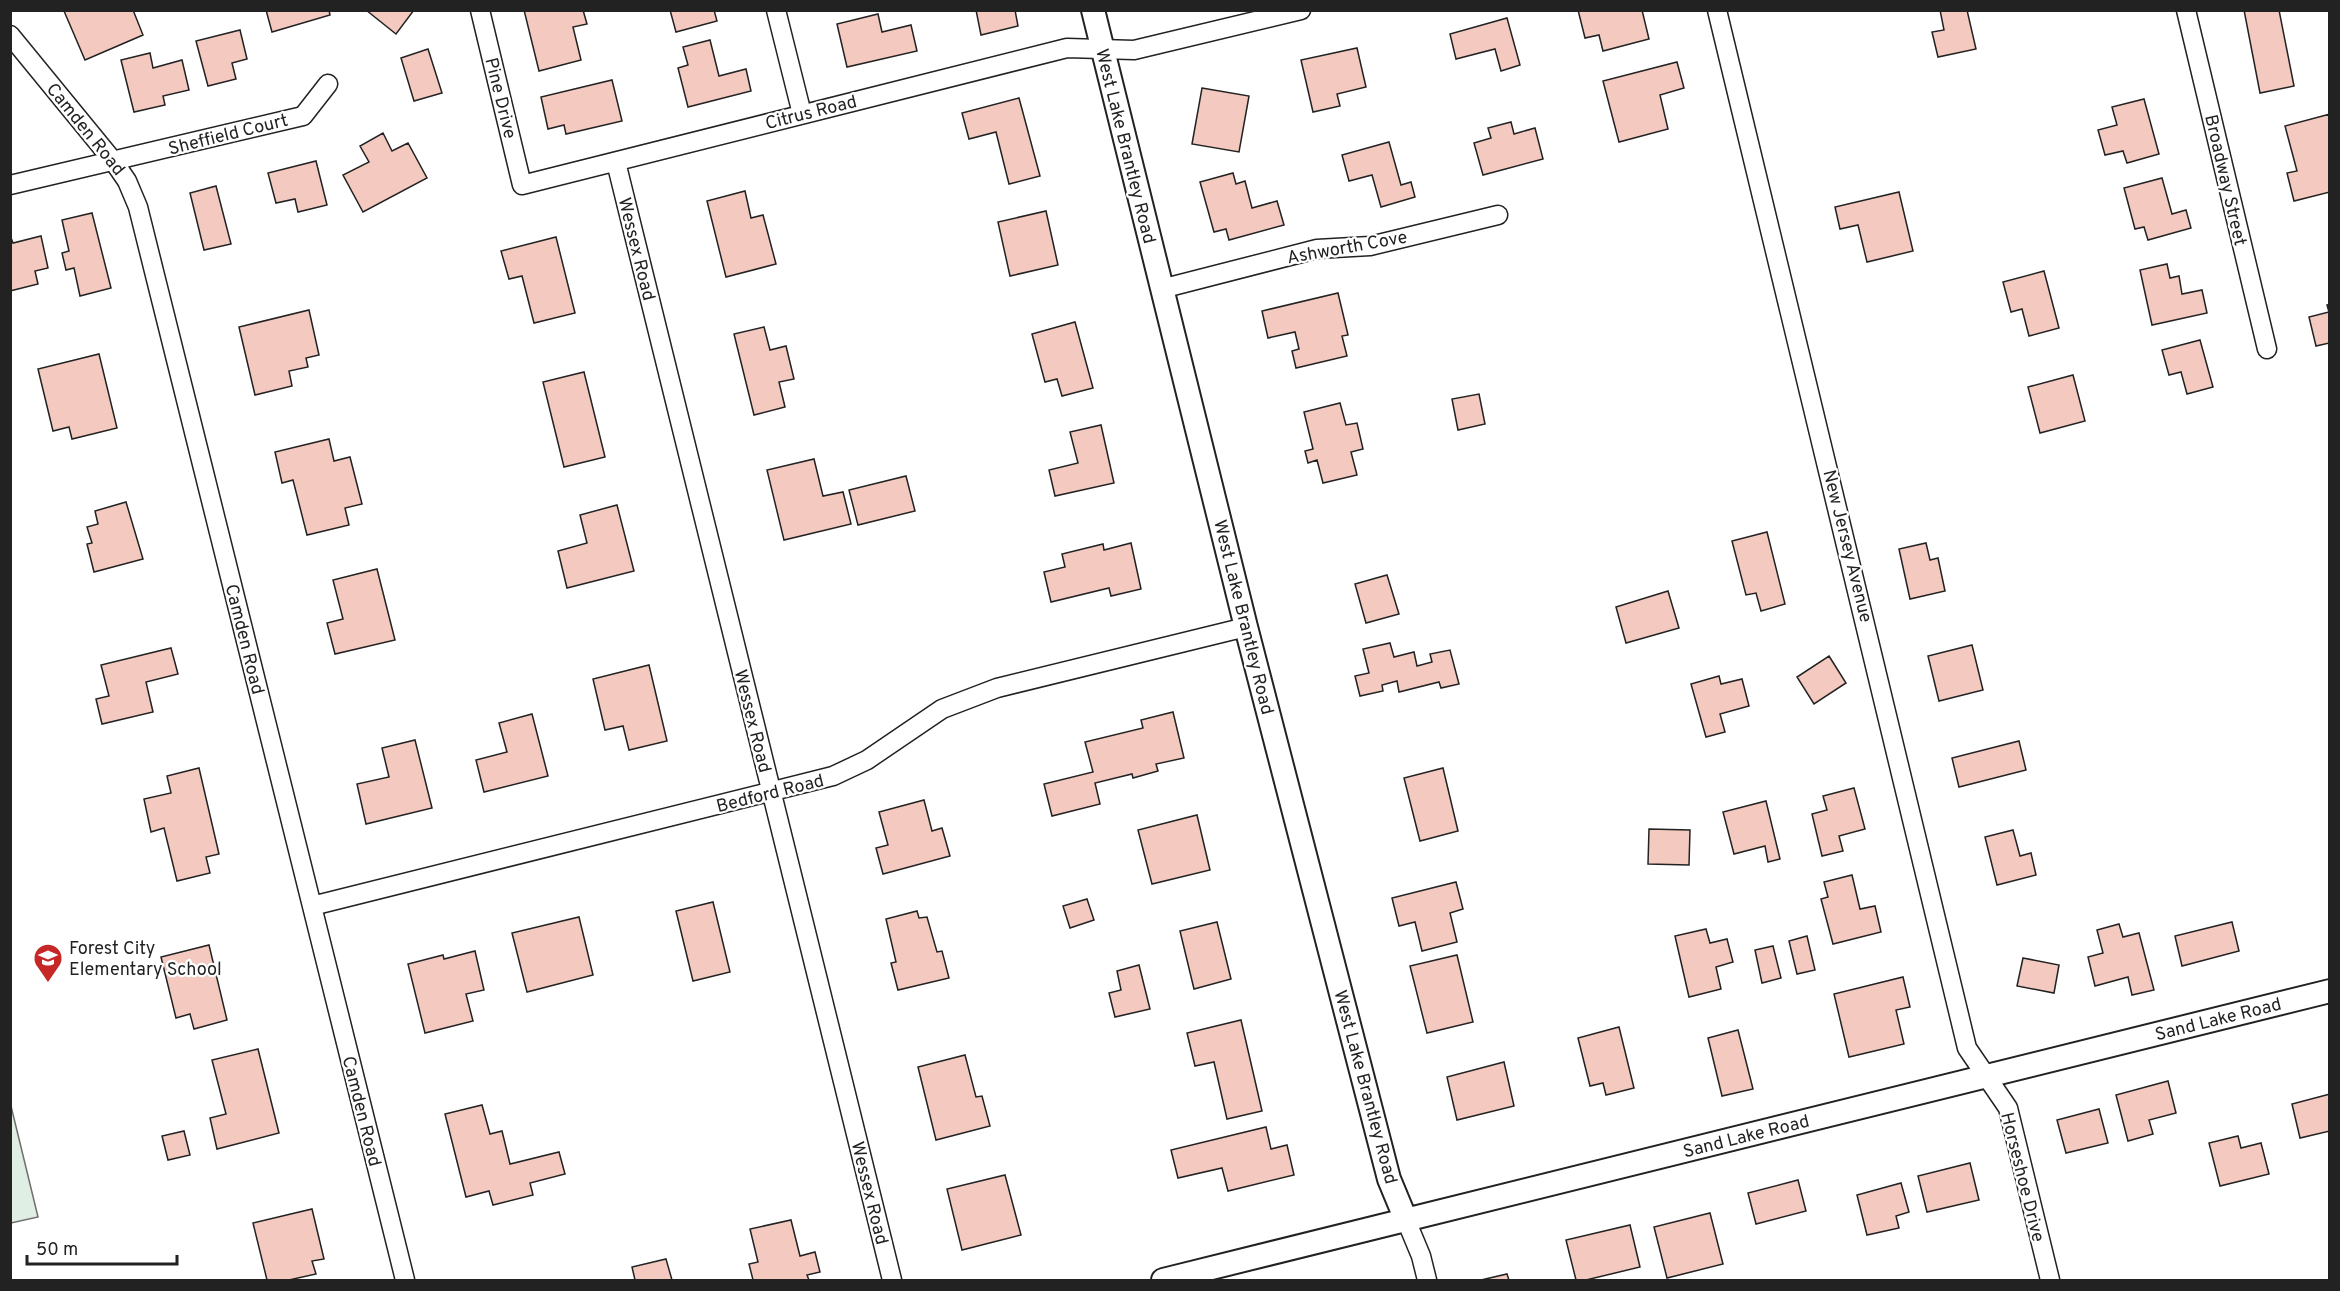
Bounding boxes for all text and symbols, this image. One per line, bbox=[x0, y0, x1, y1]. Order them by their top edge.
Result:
street label: West Lake Brantley Road bbox=[1089, 47, 1160, 246]
street label: Pine Drive bbox=[478, 55, 521, 141]
street label: Camden Road bbox=[40, 79, 129, 181]
street label: Citrus Road bbox=[763, 91, 860, 136]
street label: Sheffield Court bbox=[166, 109, 291, 161]
street label: Broadway Street bbox=[2198, 112, 2251, 248]
street label: Wessex Road bbox=[612, 195, 659, 303]
street label: Ashworth Cove bbox=[1285, 227, 1409, 270]
street label: New Jersey Avenue bbox=[1816, 468, 1877, 625]
street label: West Lake Brantley Road bbox=[1207, 518, 1278, 717]
street label: Camden Road bbox=[219, 582, 268, 697]
street label: Wessex Road bbox=[728, 667, 775, 775]
street label: Bedford Road bbox=[714, 770, 827, 819]
place label: Forest City Elementary School bbox=[69, 938, 222, 982]
school or university icon: Forest City Elementary School bbox=[32, 942, 64, 984]
street label: West Lake Brantley Road bbox=[1328, 988, 1402, 1187]
street label: Sand Lake Road bbox=[2153, 994, 2284, 1047]
street label: Camden Road bbox=[336, 1054, 385, 1169]
street label: Horseshoe Drive bbox=[1994, 1110, 2049, 1245]
street label: Sand Lake Road bbox=[1681, 1111, 1812, 1164]
street label: Wessex Road bbox=[845, 1139, 892, 1247]
scale bar bbox=[27, 1228, 177, 1266]
text: 50 m bbox=[36, 1239, 78, 1262]

